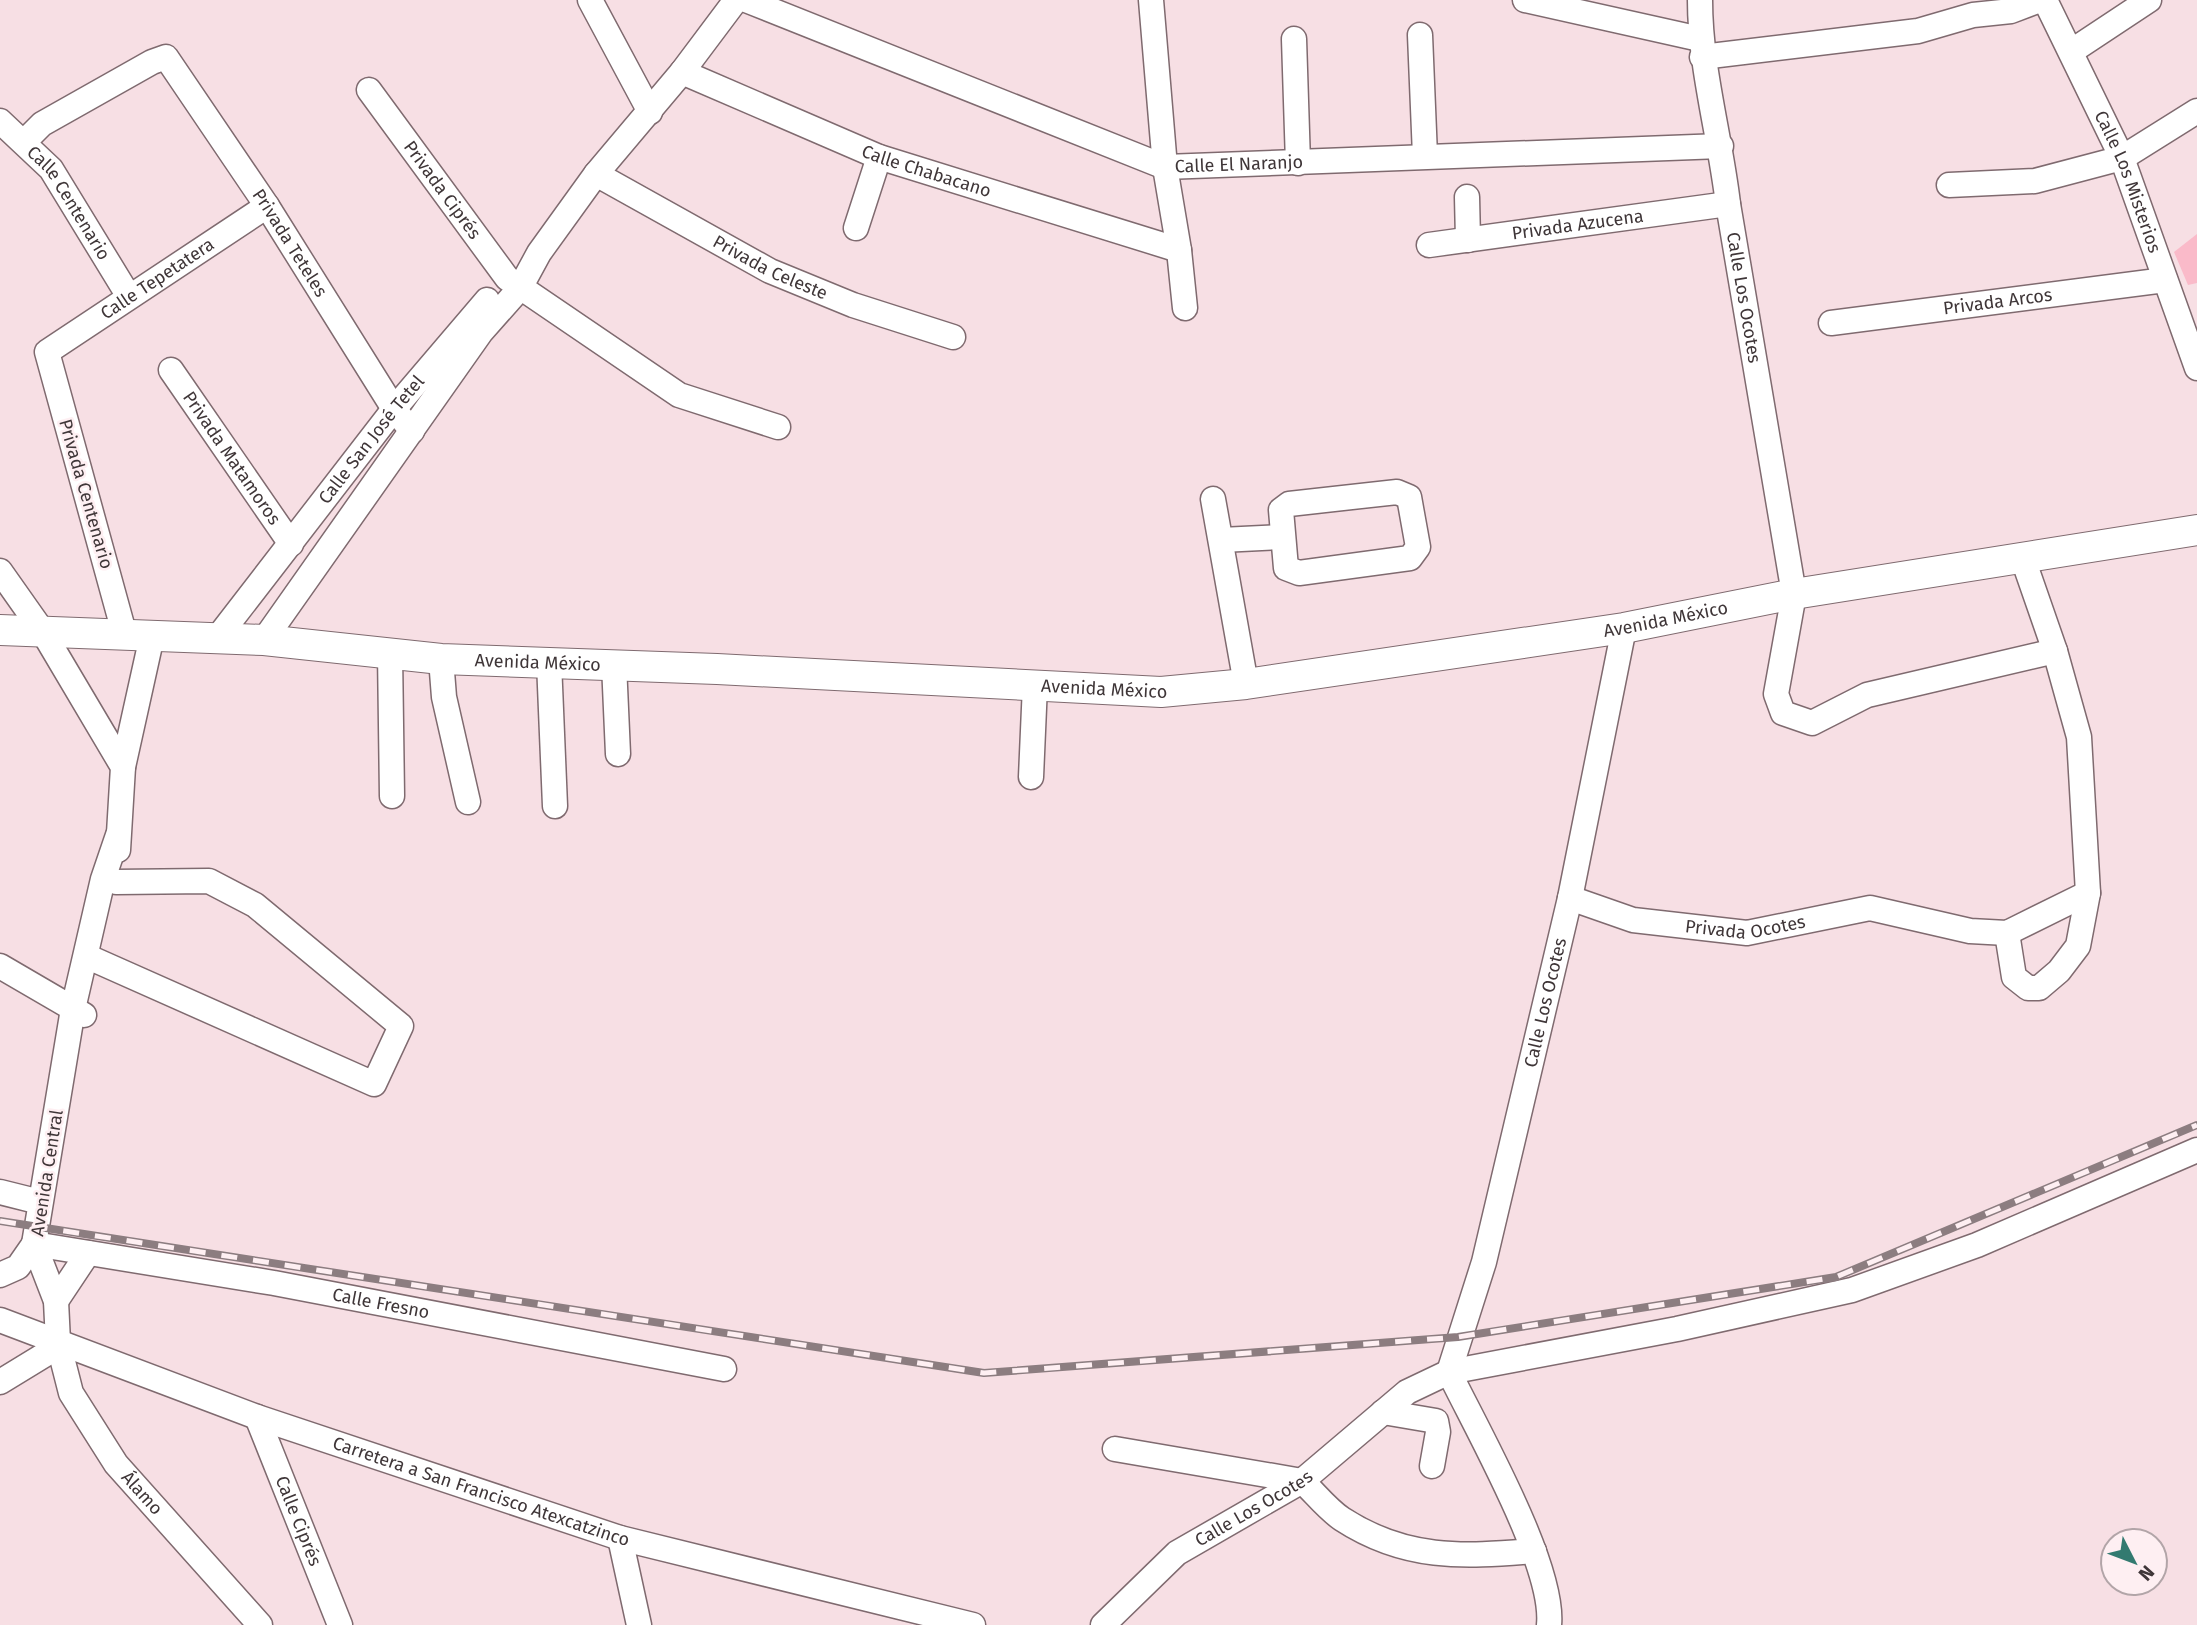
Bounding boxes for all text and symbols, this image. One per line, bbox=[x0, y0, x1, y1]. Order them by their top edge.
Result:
street label: Calle Los Misterios bbox=[2090, 107, 2166, 256]
street label: Privada Ciprés bbox=[399, 137, 486, 243]
street label: Calle Chabacano bbox=[858, 140, 994, 202]
street label: Calle Centenario bbox=[22, 141, 115, 264]
street label: Calle El Naranjo bbox=[1174, 151, 1304, 178]
street label: Privada Teteles bbox=[248, 185, 332, 301]
street label: Privada Azucena bbox=[1510, 205, 1645, 245]
street label: Privada Celeste bbox=[709, 230, 831, 304]
street label: Calle Los Ocotes bbox=[1722, 230, 1766, 365]
street label: Calle Tepetatera bbox=[96, 233, 218, 324]
street label: Privada Arcos bbox=[1942, 284, 2053, 319]
street label: Calle San José Tetel bbox=[314, 371, 429, 508]
street label: Privada Matamoros bbox=[178, 387, 285, 529]
street label: Privada Centenario bbox=[54, 417, 118, 571]
street label: Avenida México bbox=[1602, 597, 1730, 642]
street label: Avenida México bbox=[474, 649, 601, 676]
street label: Avenida México bbox=[1041, 675, 1168, 703]
street label: Privada Ocotes bbox=[1684, 910, 1807, 944]
street label: Calle Los Ocotes bbox=[1519, 936, 1571, 1070]
street label: Avenida Central bbox=[26, 1108, 68, 1238]
street label: Calle Fresno bbox=[330, 1283, 431, 1323]
street label: Carretera a San Francisco Atexcatzinco bbox=[330, 1432, 632, 1551]
street label: Álamo bbox=[117, 1466, 167, 1520]
street label: Calle Los Ocotes bbox=[1191, 1466, 1317, 1551]
street label: Calle Ciprés bbox=[271, 1473, 326, 1569]
north arrow bbox=[2099, 1527, 2169, 1597]
text: N bbox=[2133, 1561, 2159, 1585]

